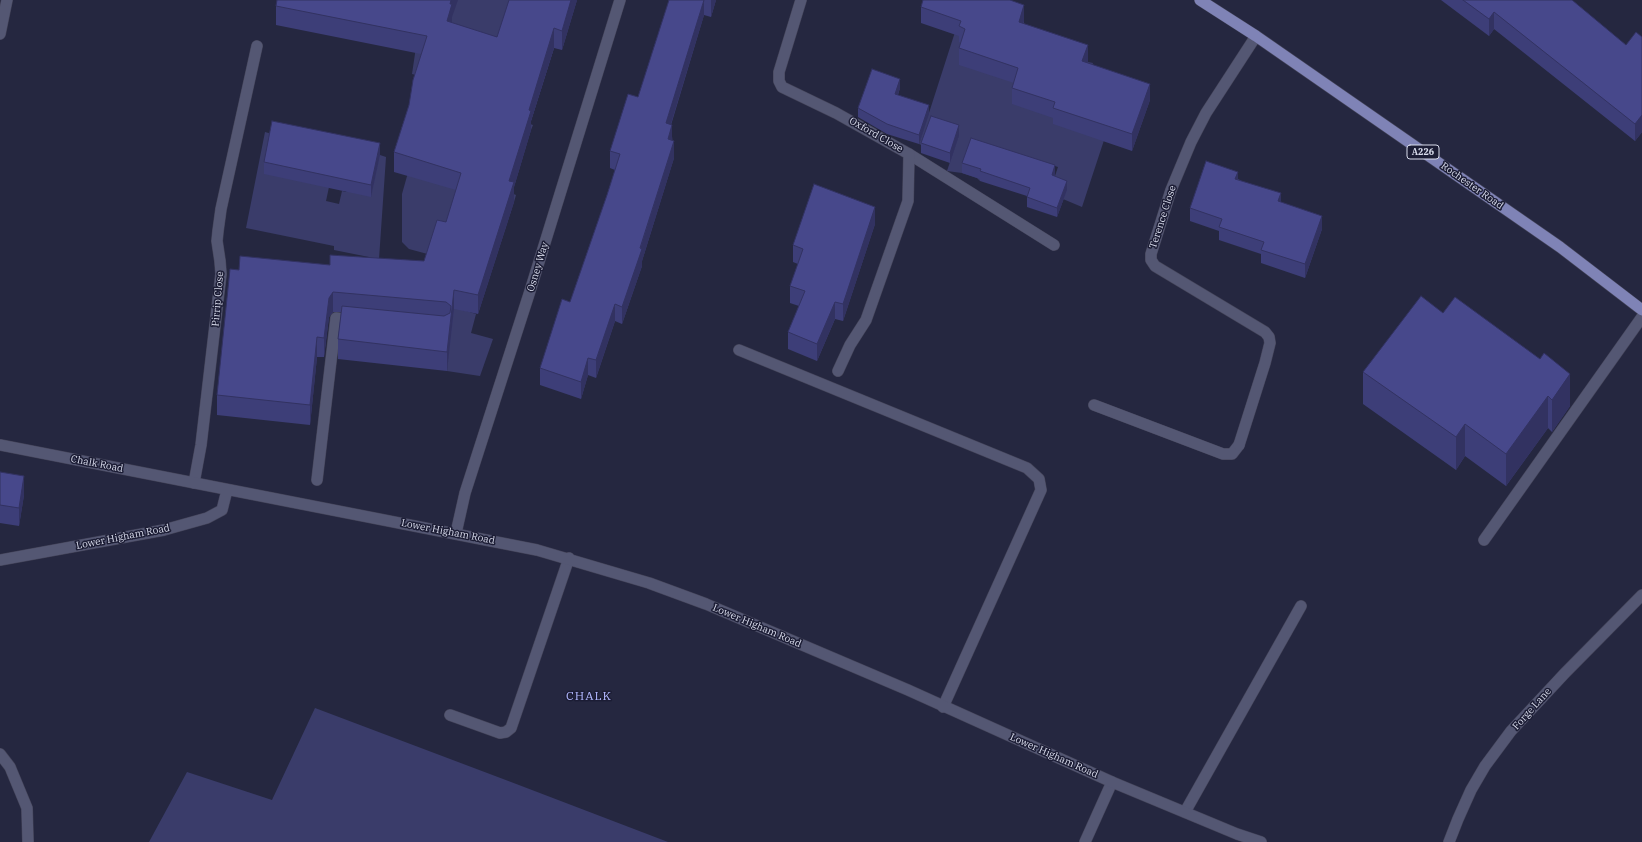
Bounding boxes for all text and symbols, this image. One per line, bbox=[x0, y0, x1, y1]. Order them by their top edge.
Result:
street label: Oxford Close bbox=[847, 115, 905, 155]
road number: A226 bbox=[1407, 145, 1439, 159]
street label: Rochester Road bbox=[1439, 160, 1505, 212]
street label: Terence Close bbox=[1147, 184, 1179, 250]
street label: Osney Way bbox=[525, 241, 551, 293]
street label: Pirrip Close bbox=[210, 271, 226, 327]
street label: Chalk Road bbox=[70, 453, 124, 475]
street label: Lower Higham Road bbox=[400, 517, 496, 547]
street label: Lower Higham Road bbox=[75, 522, 171, 552]
street label: Lower Higham Road bbox=[711, 602, 803, 650]
street label: Forge Lane bbox=[1510, 686, 1554, 732]
district label: CHALK bbox=[566, 690, 612, 704]
street label: Lower Higham Road bbox=[1008, 731, 1100, 781]

